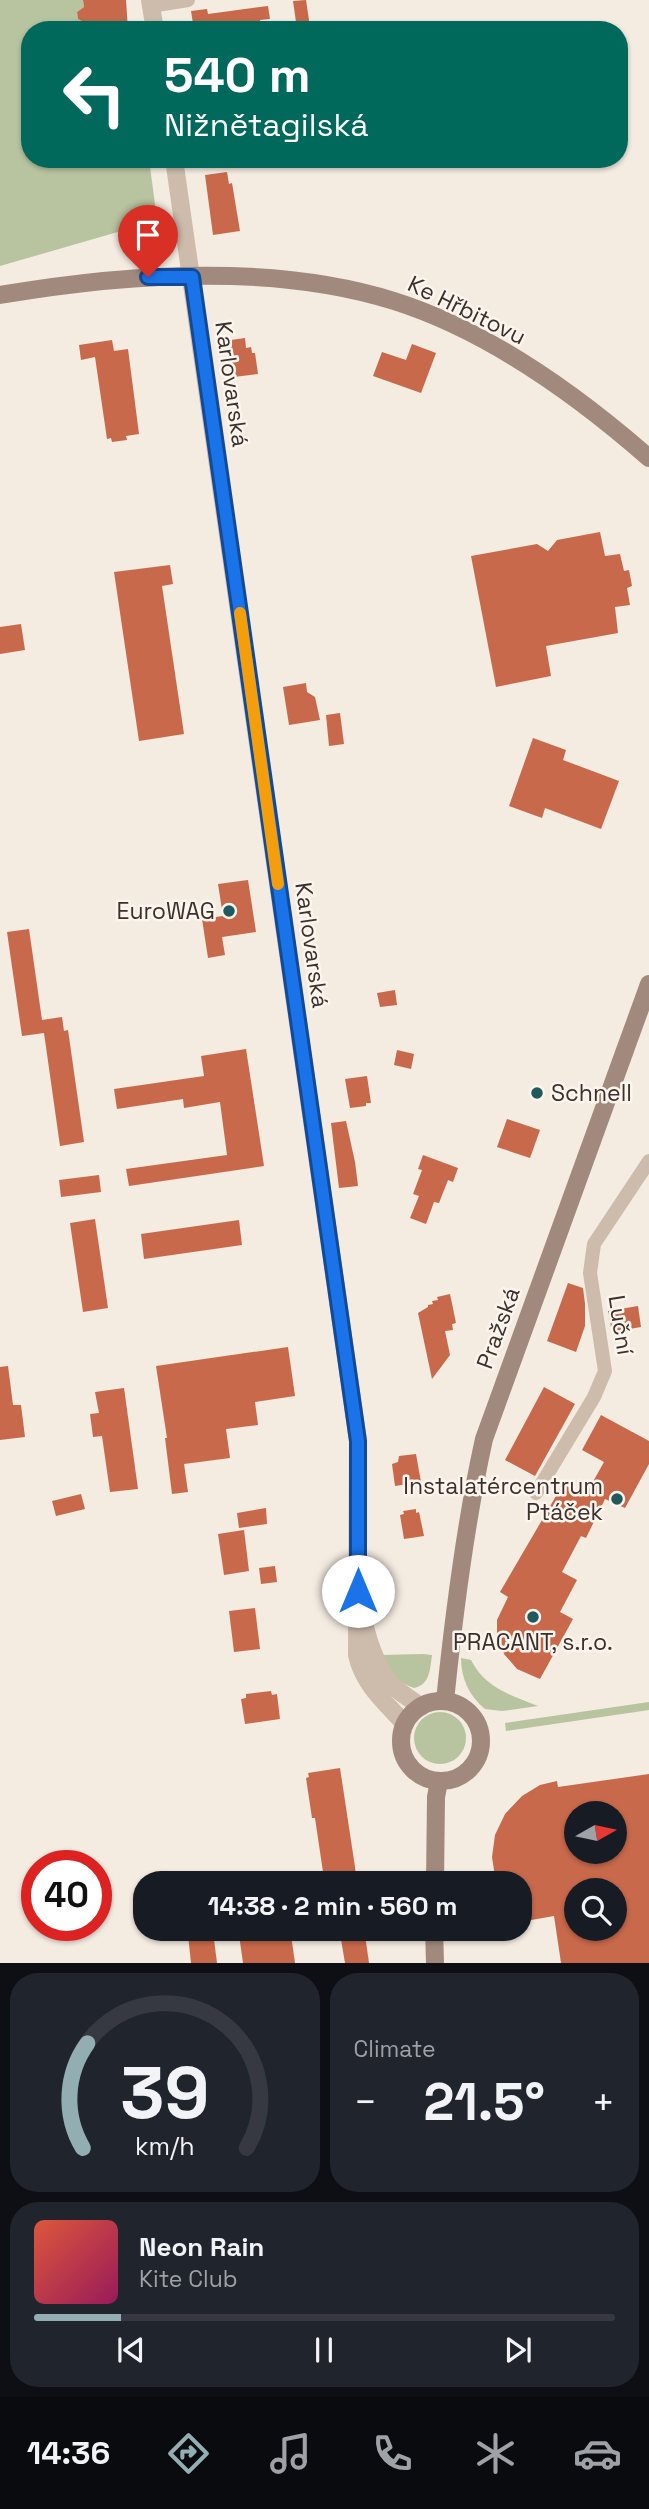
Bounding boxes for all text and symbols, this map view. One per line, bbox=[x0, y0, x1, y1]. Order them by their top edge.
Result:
text: 540 m bbox=[164, 44, 311, 106]
icon: left bbox=[49, 49, 140, 140]
text: Nižnětagilská bbox=[164, 105, 369, 145]
pin bbox=[118, 205, 178, 277]
icon: arrive bbox=[129, 216, 167, 254]
street label: Ke Hřbitovu bbox=[403, 269, 531, 351]
street label: Karlovarská bbox=[208, 319, 256, 449]
street label: Karlovarská bbox=[288, 880, 336, 1010]
place label: EuroWAG bbox=[117, 896, 215, 926]
marker: EuroWAG bbox=[221, 903, 237, 919]
place label: Schnell bbox=[551, 1078, 632, 1108]
marker: Schnell bbox=[529, 1085, 545, 1101]
street label: Pražská bbox=[469, 1283, 527, 1373]
street label: Luční bbox=[601, 1293, 641, 1357]
place label: Instalatércentrum Ptáček bbox=[403, 1471, 603, 1527]
marker: Instalatércentrum Ptáček bbox=[609, 1491, 625, 1507]
position arrow bbox=[321, 1554, 395, 1628]
marker: PRACANT, s.r.o. bbox=[525, 1609, 541, 1625]
place label: PRACANT, s.r.o. bbox=[453, 1627, 613, 1657]
north arrow bbox=[564, 1801, 626, 1864]
map controls bbox=[564, 1801, 627, 1941]
speed limit sign: 40 bbox=[21, 1850, 112, 1941]
button: search bbox=[564, 1878, 627, 1941]
text: 14:38 · 2 min · 560 m bbox=[208, 1889, 457, 1923]
text: Climate bbox=[354, 2034, 436, 2064]
text: 39 bbox=[120, 2047, 209, 2140]
text: 21.5° bbox=[423, 2069, 545, 2135]
text: − bbox=[354, 2078, 377, 2126]
text: + bbox=[591, 2078, 615, 2126]
text: km/h bbox=[135, 2130, 195, 2162]
text: Neon Rain bbox=[139, 2230, 264, 2264]
text: Kite Club bbox=[139, 2264, 238, 2294]
icon: previous bbox=[112, 2331, 150, 2369]
icon: pause bbox=[305, 2331, 343, 2369]
icon: next bbox=[499, 2331, 537, 2369]
icon: directions bbox=[164, 2429, 213, 2478]
icon: music bbox=[266, 2429, 315, 2478]
icon: phone bbox=[368, 2429, 417, 2478]
icon: climate bbox=[471, 2429, 520, 2478]
icon: car bbox=[573, 2429, 622, 2478]
text: 14:36 bbox=[27, 2433, 110, 2473]

